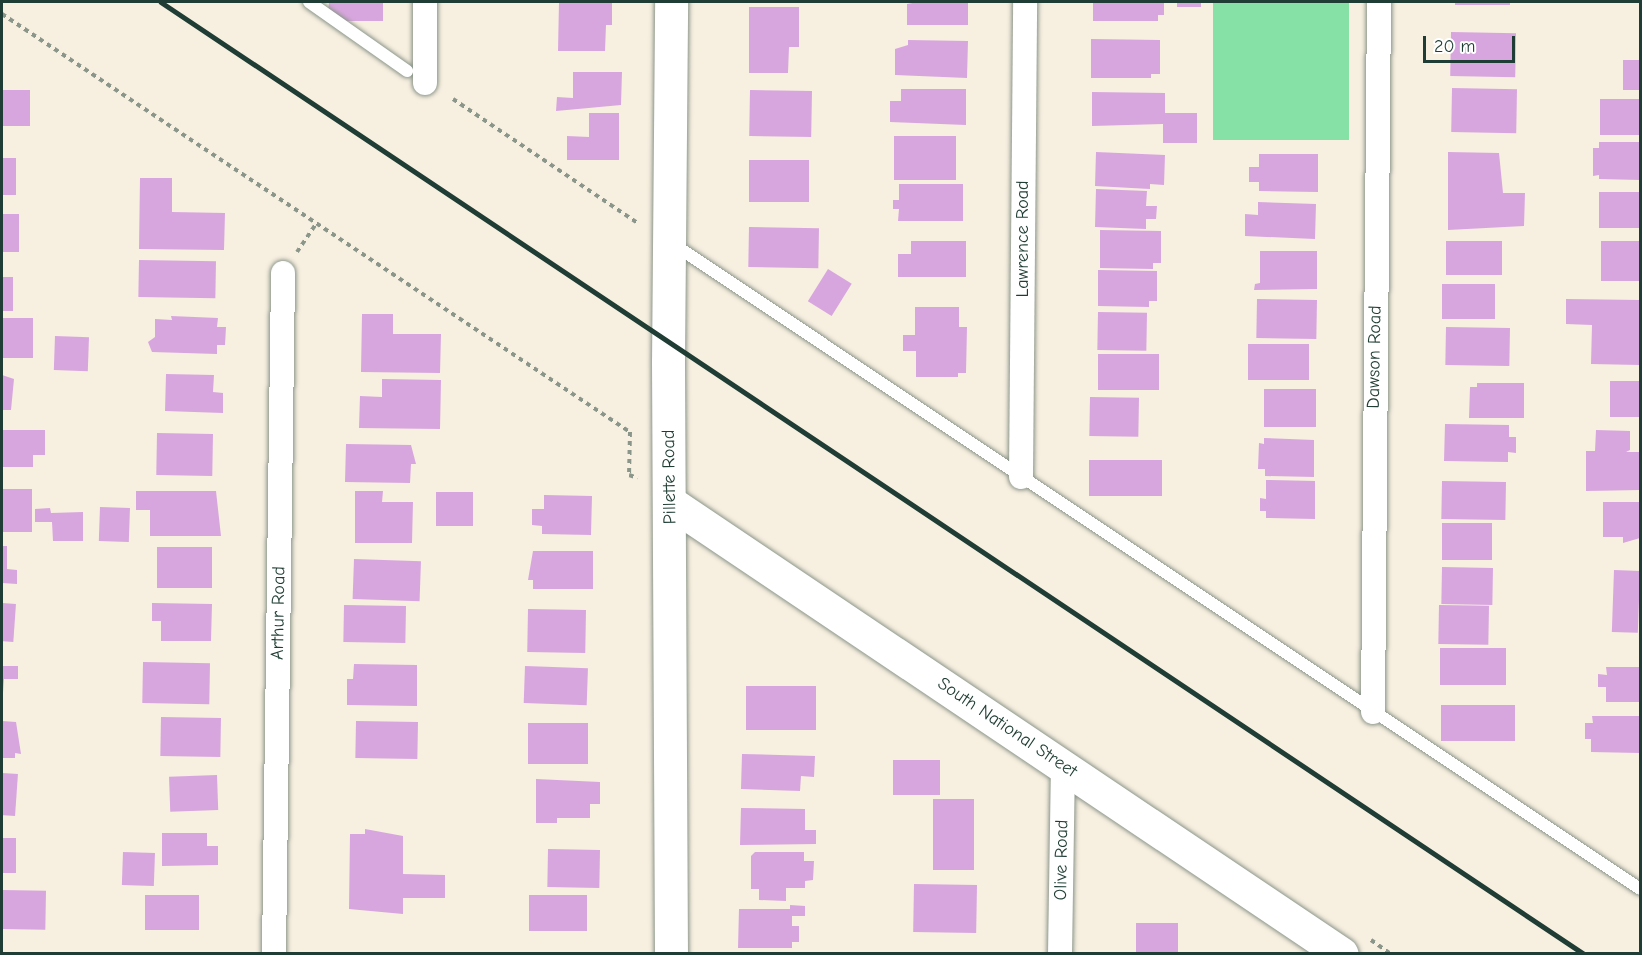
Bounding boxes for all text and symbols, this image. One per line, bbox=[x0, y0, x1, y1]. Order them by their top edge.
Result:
scale bar bbox=[1426, 24, 1518, 62]
text: 20 m bbox=[1434, 36, 1475, 57]
street label: Lawrence Road bbox=[1012, 180, 1034, 298]
street label: Dawson Road bbox=[1363, 305, 1387, 409]
street label: Pillette Road bbox=[658, 429, 682, 525]
street label: Arthur Road bbox=[267, 566, 291, 660]
street label: South National Street bbox=[933, 673, 1081, 783]
street label: Olive Road bbox=[1050, 819, 1074, 901]

